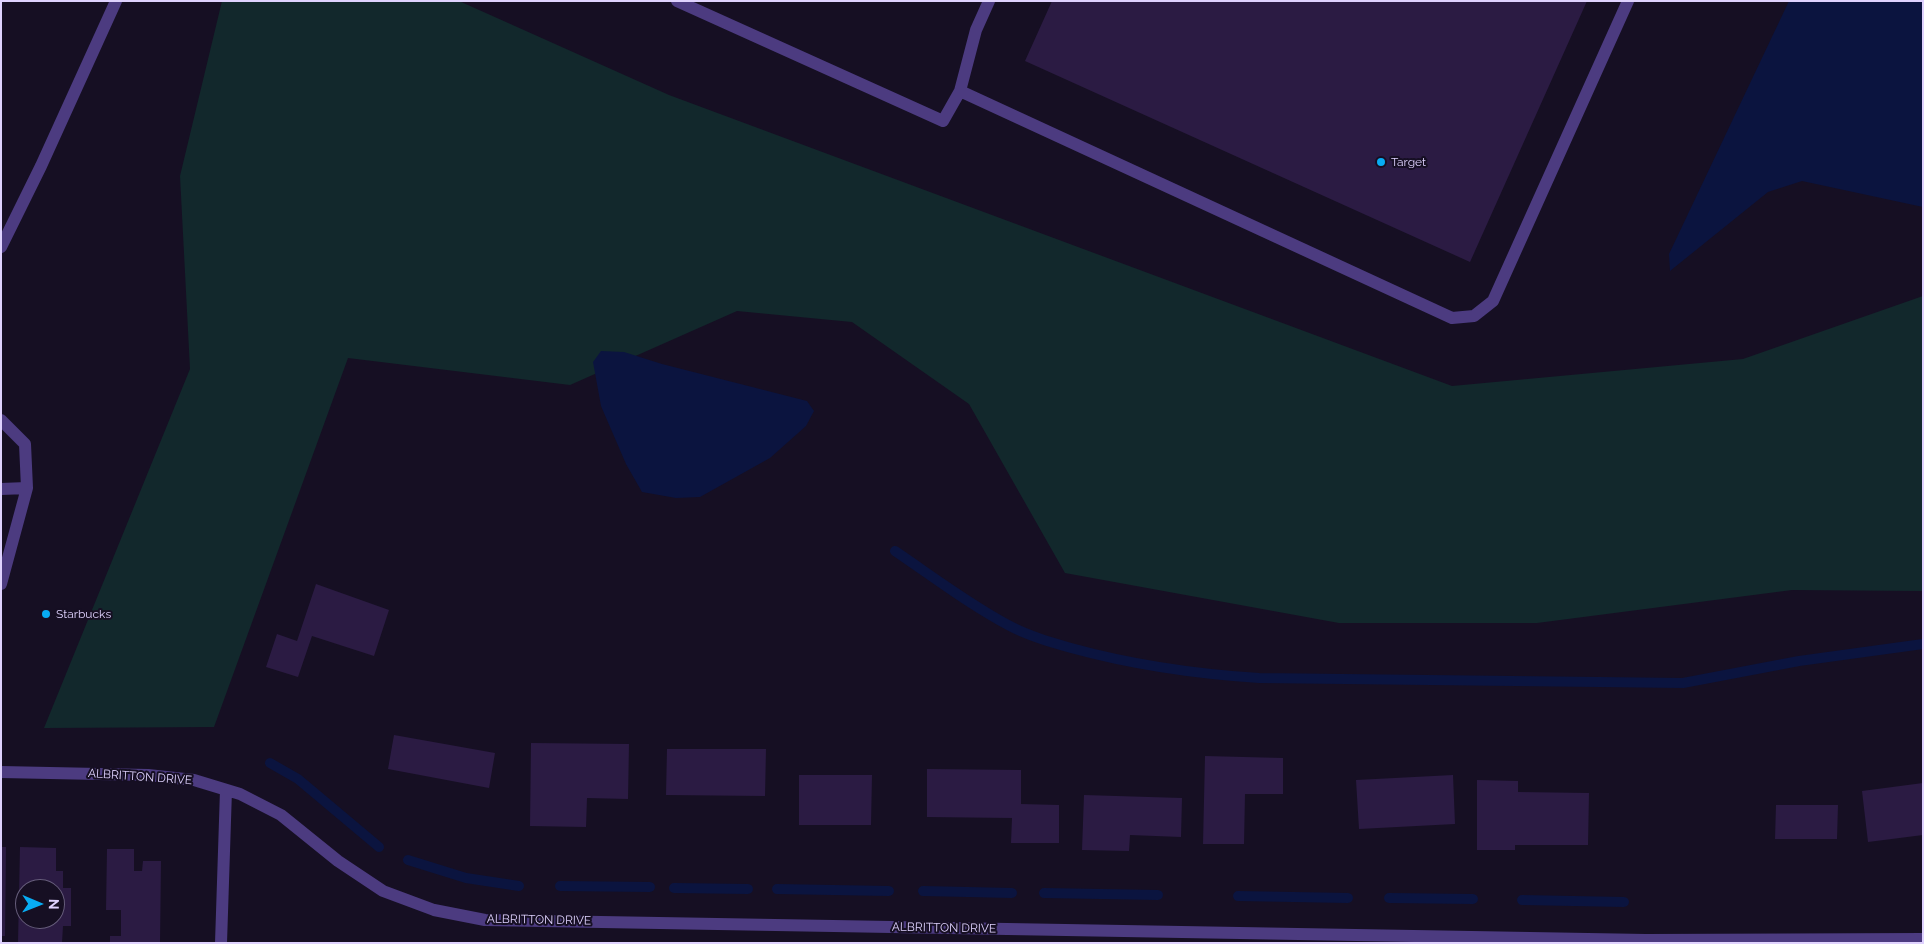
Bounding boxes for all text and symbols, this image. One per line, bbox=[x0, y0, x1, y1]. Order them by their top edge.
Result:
place label: Target bbox=[1391, 155, 1426, 169]
marker: Target bbox=[1375, 156, 1387, 168]
place label: Starbucks bbox=[56, 607, 111, 621]
marker: Starbucks bbox=[40, 608, 52, 620]
street label: ALBRITTON DRIVE bbox=[87, 766, 193, 788]
north arrow bbox=[15, 879, 65, 929]
text: N bbox=[46, 899, 62, 910]
street label: ALBRITTON DRIVE bbox=[487, 912, 591, 928]
street label: ALBRITTON DRIVE bbox=[892, 920, 996, 936]

